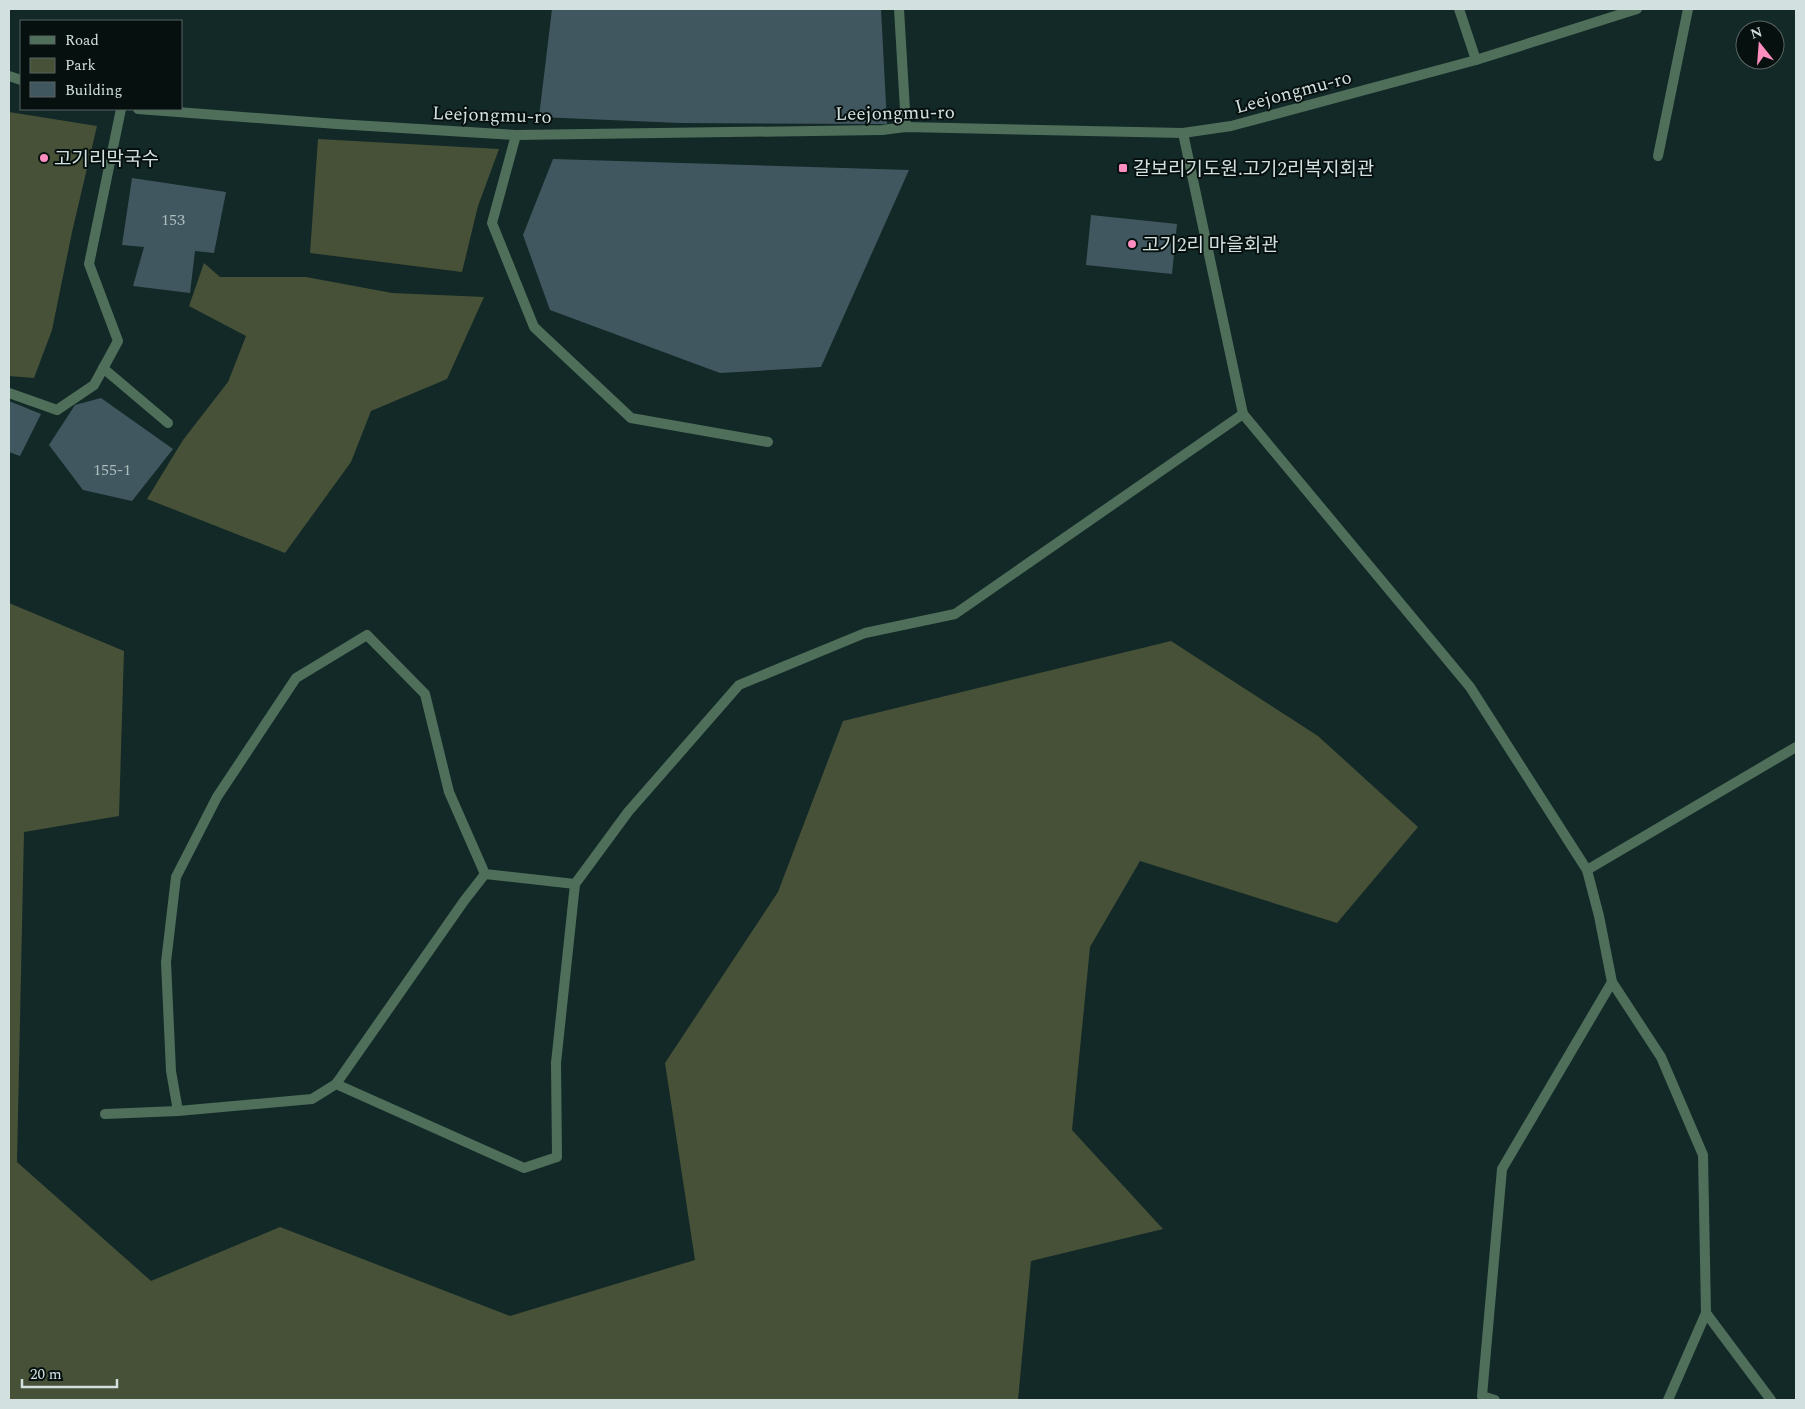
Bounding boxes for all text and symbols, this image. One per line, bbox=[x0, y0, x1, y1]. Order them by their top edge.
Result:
legend bbox=[20, 20, 182, 110]
north arrow bbox=[1735, 20, 1785, 70]
text: N bbox=[1748, 21, 1765, 45]
text: Road bbox=[65, 29, 99, 52]
text: Park bbox=[65, 54, 96, 77]
street label: Leejongmu-ro bbox=[1232, 63, 1355, 122]
text: Building bbox=[65, 79, 122, 102]
street label: Leejongmu-ro bbox=[835, 98, 955, 129]
street label: Leejongmu-ro bbox=[432, 99, 552, 132]
place label: 고기리막국수 bbox=[54, 145, 159, 174]
marker: 고기리막국수 bbox=[38, 152, 50, 164]
place label: 갈보리기도원.고기2리복지회관 bbox=[1133, 155, 1375, 184]
marker: 갈보리기도원.고기2리복지회관 bbox=[1117, 162, 1129, 174]
house number: 153 bbox=[161, 208, 185, 232]
place label: 고기2리 마을회관 bbox=[1142, 231, 1279, 260]
marker: 고기2리 마을회관 bbox=[1126, 238, 1138, 250]
house number: 155-1 bbox=[93, 458, 131, 482]
scale bar bbox=[22, 1356, 118, 1388]
text: 20 m bbox=[30, 1363, 62, 1386]

